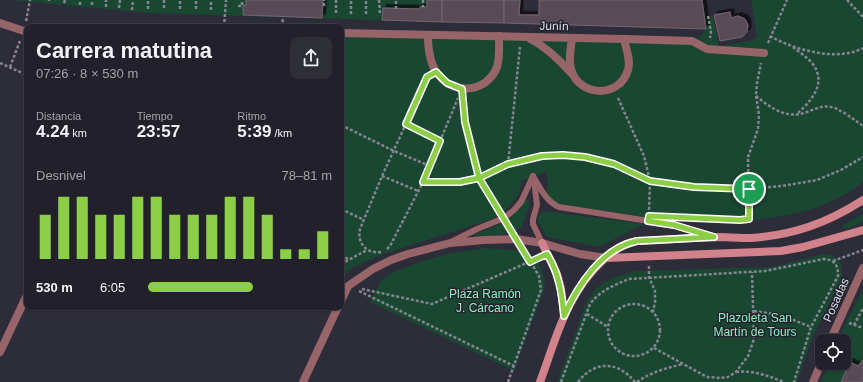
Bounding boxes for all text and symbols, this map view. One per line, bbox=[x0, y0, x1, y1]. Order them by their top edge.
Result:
street label: Junín bbox=[539, 19, 569, 33]
button: share bbox=[290, 37, 332, 79]
text: Carrera matutina bbox=[36, 38, 212, 63]
text: 07:26 · 8 × 530 m bbox=[36, 66, 138, 81]
text: Distancia bbox=[36, 110, 81, 122]
text: Tiempo bbox=[137, 110, 173, 122]
text: Ritmo bbox=[237, 110, 266, 122]
text: 4.24 bbox=[36, 122, 69, 141]
text: 23:57 bbox=[137, 122, 180, 141]
text: 5:39 bbox=[237, 122, 271, 141]
text: km bbox=[69, 127, 87, 139]
text: /km bbox=[271, 127, 292, 139]
text: Desnivel bbox=[36, 168, 86, 183]
text: 78–81 m bbox=[281, 168, 332, 183]
pin bbox=[732, 172, 766, 206]
icon: arrive bbox=[738, 178, 760, 200]
street label: Posadas bbox=[820, 276, 852, 324]
text: 530 m bbox=[36, 280, 73, 295]
text: 6:05 bbox=[100, 280, 125, 295]
park label: Plaza Ramón J. Cárcano bbox=[449, 287, 521, 315]
park label: Plazoleta San Martín de Tours bbox=[713, 311, 797, 339]
map controls bbox=[815, 334, 851, 370]
button: locate bbox=[815, 334, 851, 370]

